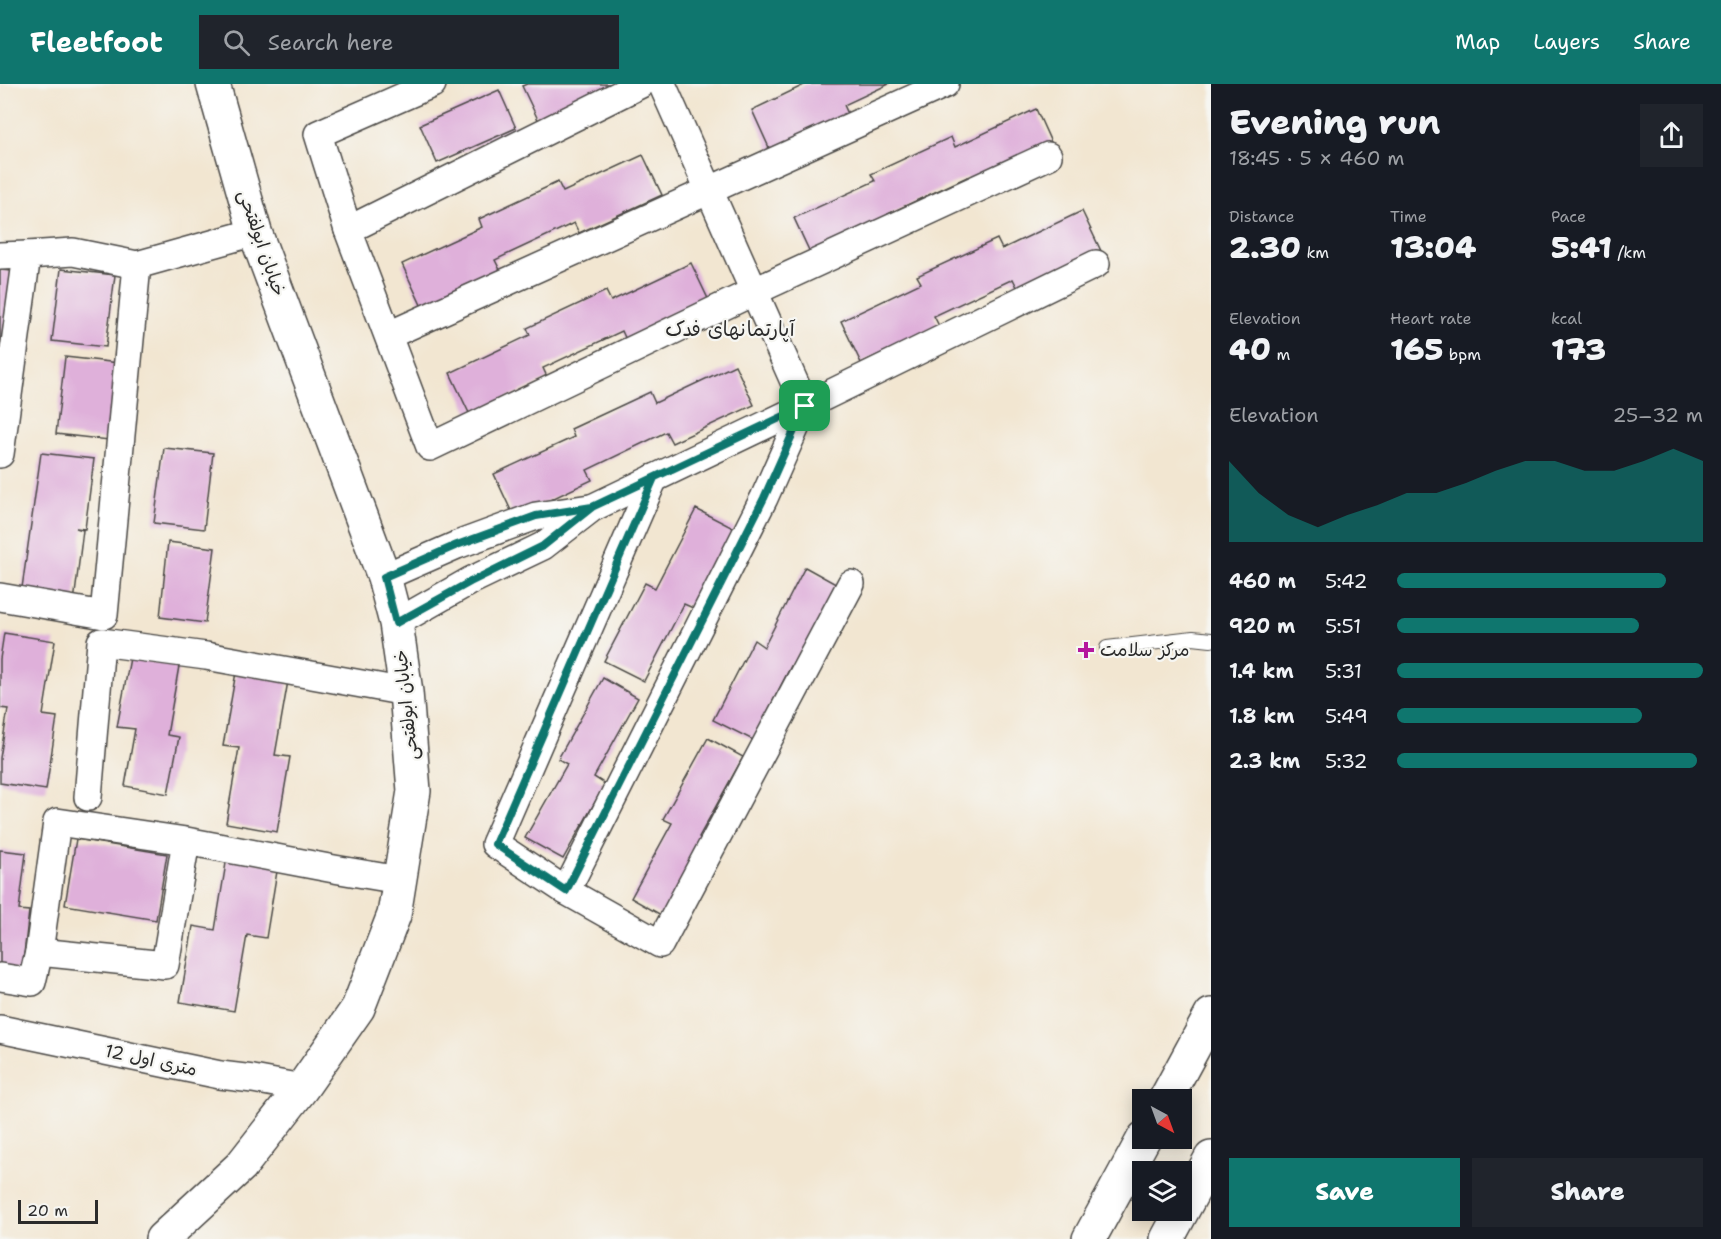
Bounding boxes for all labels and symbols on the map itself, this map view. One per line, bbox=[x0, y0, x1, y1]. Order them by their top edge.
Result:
street label: خیابان ابولفتحی bbox=[233, 187, 291, 299]
district label: آپارتمانهای فدک bbox=[665, 316, 796, 342]
pin bbox=[779, 380, 830, 431]
place label: مرکز سلامت bbox=[1100, 638, 1189, 662]
marker: مرکز سلامت bbox=[1077, 641, 1095, 659]
street label: خیابان ابولفتحی bbox=[388, 649, 424, 761]
street label: 12 متری اول bbox=[103, 1039, 199, 1081]
north arrow bbox=[1132, 1089, 1192, 1149]
scale bar bbox=[18, 1197, 98, 1224]

